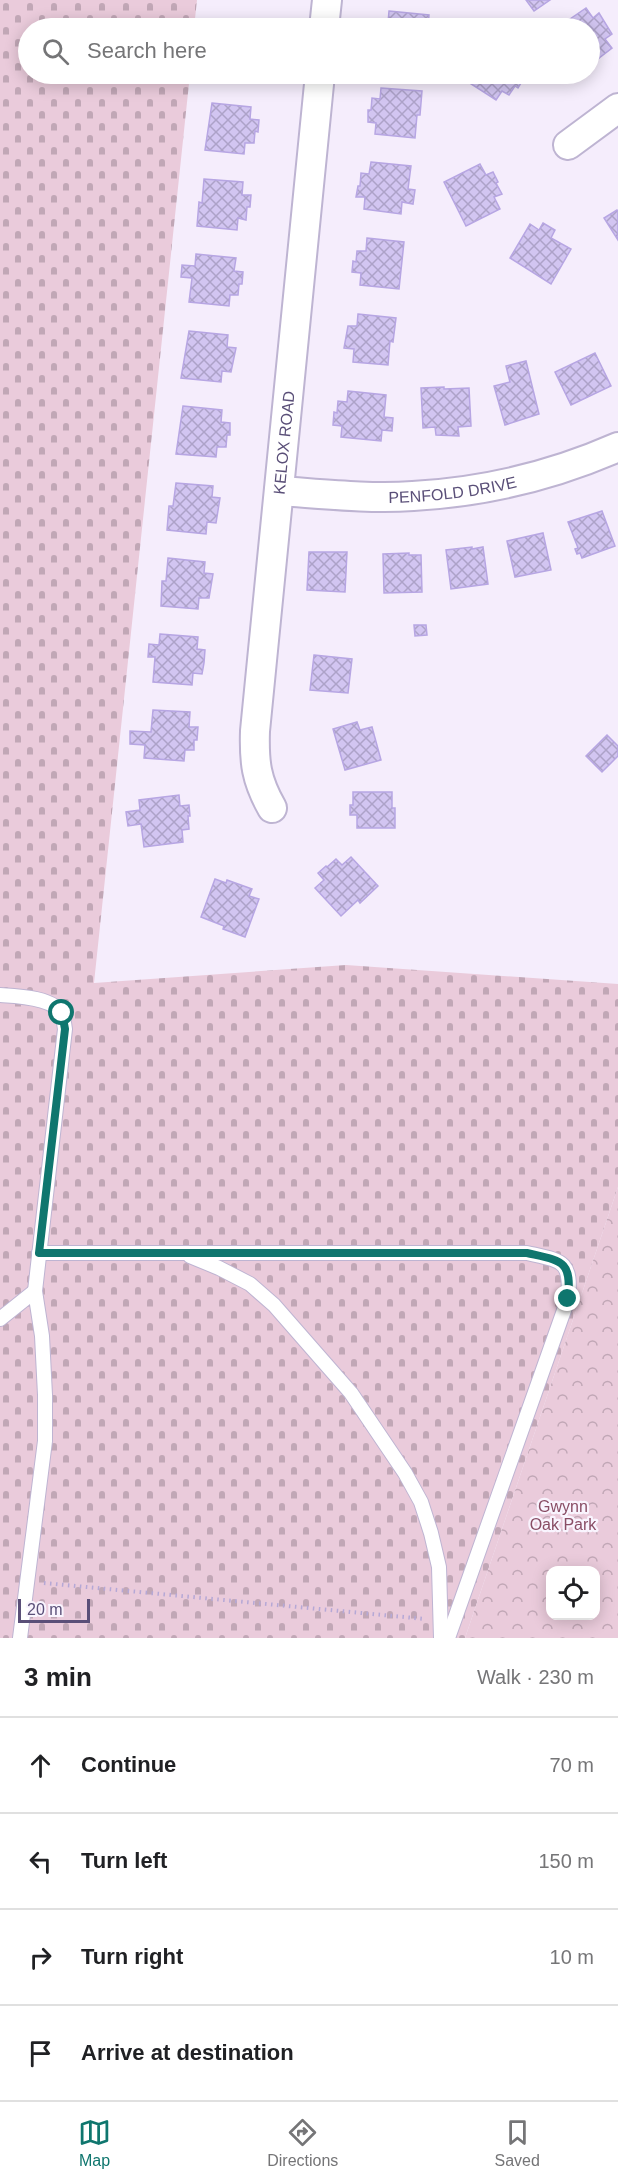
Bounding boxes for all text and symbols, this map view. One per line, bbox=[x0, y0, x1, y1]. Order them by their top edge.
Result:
search box bbox=[18, 18, 600, 84]
icon: search bbox=[39, 35, 72, 68]
text: Search here bbox=[87, 38, 207, 63]
street label: KELOX ROAD bbox=[270, 390, 298, 495]
street label: PENFOLD DRIVE bbox=[388, 473, 518, 506]
route start bbox=[48, 999, 74, 1025]
route end bbox=[554, 1285, 580, 1311]
park label: Gwynn Oak Park bbox=[530, 1498, 597, 1533]
map controls bbox=[546, 1566, 600, 1620]
button: locate bbox=[546, 1566, 600, 1620]
scale bar bbox=[18, 1596, 90, 1624]
text: 20 m bbox=[27, 1601, 63, 1618]
text: 3 min bbox=[24, 1662, 92, 1692]
text: Walk · 230 m bbox=[477, 1666, 594, 1688]
icon: ahead bbox=[24, 1749, 57, 1782]
text: Continue bbox=[81, 1752, 176, 1777]
text: 70 m bbox=[550, 1754, 594, 1776]
icon: left bbox=[24, 1845, 57, 1878]
text: Turn left bbox=[81, 1848, 167, 1873]
text: 150 m bbox=[538, 1850, 594, 1872]
icon: right bbox=[24, 1941, 57, 1974]
text: Turn right bbox=[81, 1944, 183, 1969]
text: 10 m bbox=[550, 1946, 594, 1968]
icon: arrive bbox=[24, 2037, 57, 2070]
text: Arrive at destination bbox=[81, 2040, 294, 2065]
tab: Map bbox=[78, 2116, 111, 2170]
tab: Directions bbox=[267, 2116, 338, 2170]
tab: Saved bbox=[495, 2116, 540, 2170]

